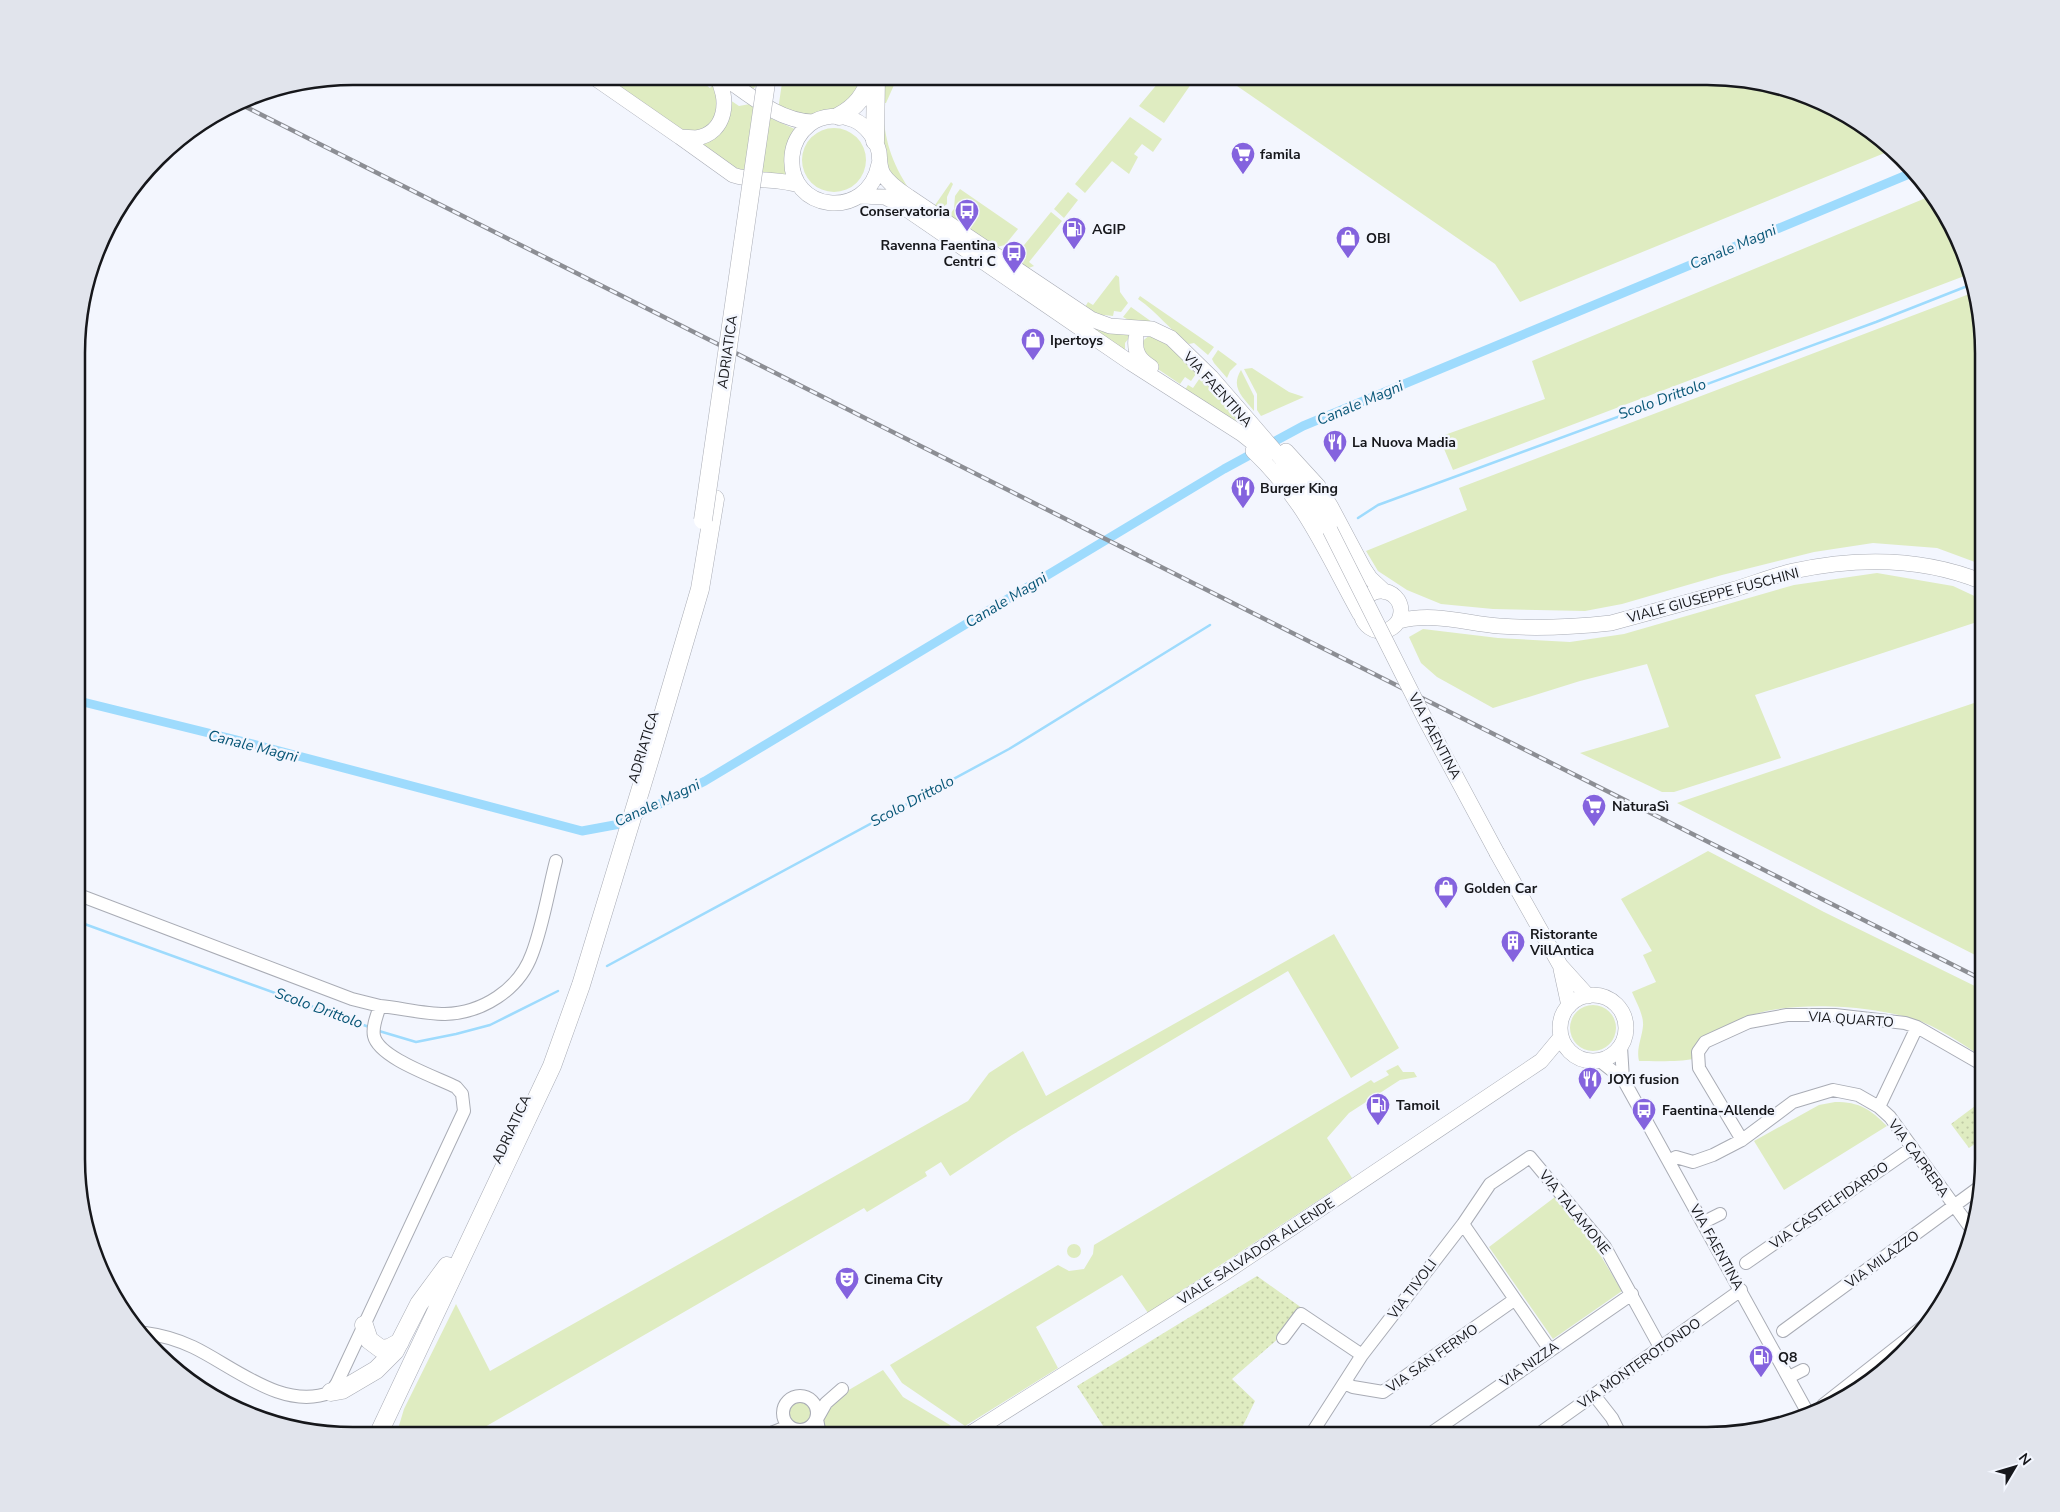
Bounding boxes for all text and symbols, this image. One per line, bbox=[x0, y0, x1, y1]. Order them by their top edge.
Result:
supermarket icon: famila bbox=[1230, 141, 1256, 175]
place label: famila bbox=[1260, 145, 1301, 164]
bus stop icon: Conservatoria bbox=[954, 198, 980, 232]
place label: Conservatoria bbox=[859, 202, 950, 221]
fuel station icon: AGIP bbox=[1061, 216, 1087, 250]
place label: AGIP bbox=[1092, 220, 1126, 239]
water label: Canale Magni bbox=[1687, 220, 1780, 274]
shop icon: OBI bbox=[1335, 225, 1361, 259]
place label: OBI bbox=[1366, 229, 1391, 248]
place label: Ravenna Faentina Centri C bbox=[880, 236, 996, 271]
bus stop icon: Ravenna Faentina Centri C bbox=[1001, 240, 1027, 274]
street label: ADRIATICA bbox=[713, 314, 742, 390]
shop icon: Ipertoys bbox=[1020, 327, 1046, 361]
place label: Ipertoys bbox=[1050, 331, 1103, 350]
street label: VIA FAENTINA bbox=[1178, 347, 1257, 431]
water label: Scolo Drittolo bbox=[1615, 374, 1709, 424]
water label: Canale Magni bbox=[1314, 376, 1407, 430]
restaurant icon: La Nuova Madia bbox=[1322, 429, 1348, 463]
place label: La Nuova Madia bbox=[1352, 433, 1456, 452]
restaurant icon: Burger King bbox=[1230, 475, 1256, 509]
place label: Burger King bbox=[1260, 479, 1338, 498]
street label: VIALE GIUSEPPE FUSCHINI bbox=[1624, 563, 1801, 628]
water label: Canale Magni bbox=[961, 567, 1051, 632]
street label: VIA FAENTINA bbox=[1403, 689, 1465, 783]
street label: ADRIATICA bbox=[624, 709, 663, 785]
water label: Canale Magni bbox=[206, 725, 301, 767]
water label: Scolo Drittolo bbox=[867, 771, 957, 831]
water label: Canale Magni bbox=[611, 774, 703, 832]
supermarket icon: NaturaSì bbox=[1581, 793, 1607, 827]
place label: NaturaSì bbox=[1612, 797, 1669, 816]
shop icon: Golden Car bbox=[1433, 875, 1459, 909]
place label: Golden Car bbox=[1464, 879, 1538, 898]
place label: Ristorante VillAntica bbox=[1529, 925, 1598, 960]
building icon: Ristorante VillAntica bbox=[1500, 929, 1526, 963]
water label: Scolo Drittolo bbox=[272, 983, 366, 1033]
street label: VIA QUARTO bbox=[1807, 1007, 1894, 1032]
restaurant icon: JOYi fusion bbox=[1577, 1066, 1603, 1100]
place label: JOYi fusion bbox=[1607, 1070, 1679, 1089]
street label: ADRIATICA bbox=[487, 1092, 536, 1167]
fuel station icon: Tamoil bbox=[1365, 1092, 1391, 1126]
place label: Tamoil bbox=[1396, 1096, 1440, 1115]
bus stop icon: Faentina-Allende bbox=[1631, 1097, 1657, 1131]
place label: Faentina-Allende bbox=[1662, 1101, 1775, 1120]
street label: VIA CAPRERA bbox=[1883, 1115, 1953, 1201]
street label: VIA CASTELFIDARDO bbox=[1765, 1157, 1893, 1254]
street label: VIA TALAMONE bbox=[1534, 1165, 1615, 1258]
street label: VIALE SALVADOR ALLENDE bbox=[1173, 1193, 1338, 1310]
street label: VIA FAENTINA bbox=[1685, 1200, 1748, 1293]
street label: VIA MILAZZO bbox=[1841, 1226, 1923, 1293]
street label: VIA TIVOLI bbox=[1383, 1255, 1441, 1324]
theatre icon: Cinema City bbox=[834, 1266, 860, 1300]
place label: Cinema City bbox=[864, 1270, 943, 1289]
street label: VIA MONTEROTONDO bbox=[1573, 1314, 1705, 1414]
street label: VIA SAN FERMO bbox=[1382, 1320, 1482, 1398]
street label: VIA NIZZA bbox=[1495, 1337, 1562, 1392]
fuel station icon: Q8 bbox=[1748, 1344, 1774, 1378]
place label: Q8 bbox=[1778, 1348, 1797, 1367]
north arrow bbox=[1990, 1442, 2040, 1492]
text: N bbox=[2014, 1449, 2036, 1469]

